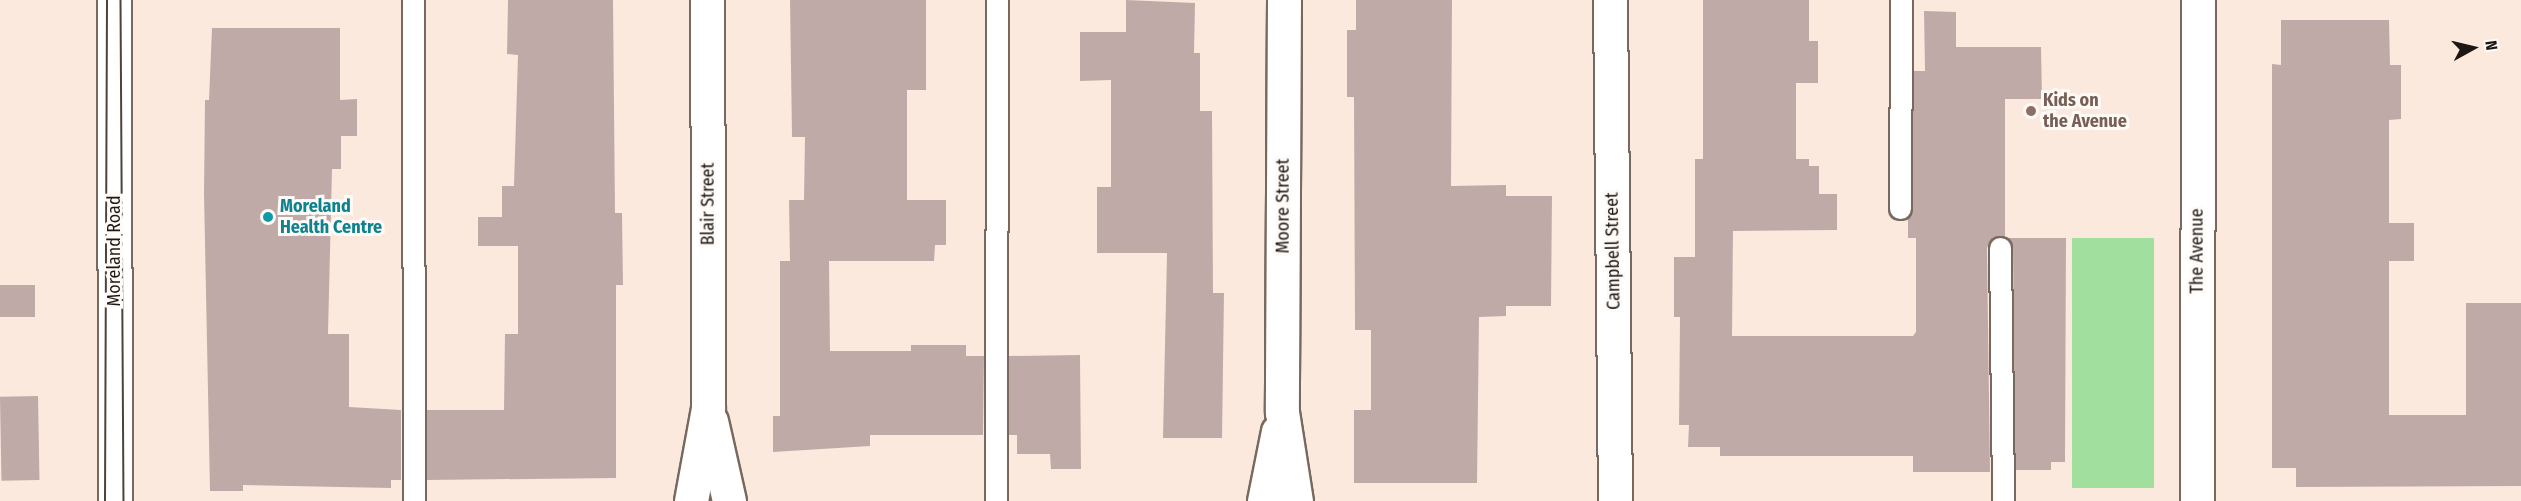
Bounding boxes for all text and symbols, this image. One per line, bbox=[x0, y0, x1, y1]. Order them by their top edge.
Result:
north arrow bbox=[2443, 18, 2503, 78]
text: N bbox=[2481, 39, 2501, 51]
place label: Kids on the Avenue bbox=[2043, 90, 2127, 132]
marker: Kids on the Avenue bbox=[2024, 104, 2038, 118]
street label: Moore Street bbox=[1272, 159, 1294, 253]
street label: Blair Street bbox=[697, 163, 719, 245]
street label: Campbell Street bbox=[1601, 192, 1625, 310]
street label: Moreland Road bbox=[103, 195, 125, 307]
place label: Moreland Health Centre bbox=[280, 196, 382, 238]
street label: The Avenue bbox=[2186, 208, 2208, 294]
marker: Moreland Health Centre bbox=[261, 210, 275, 224]

